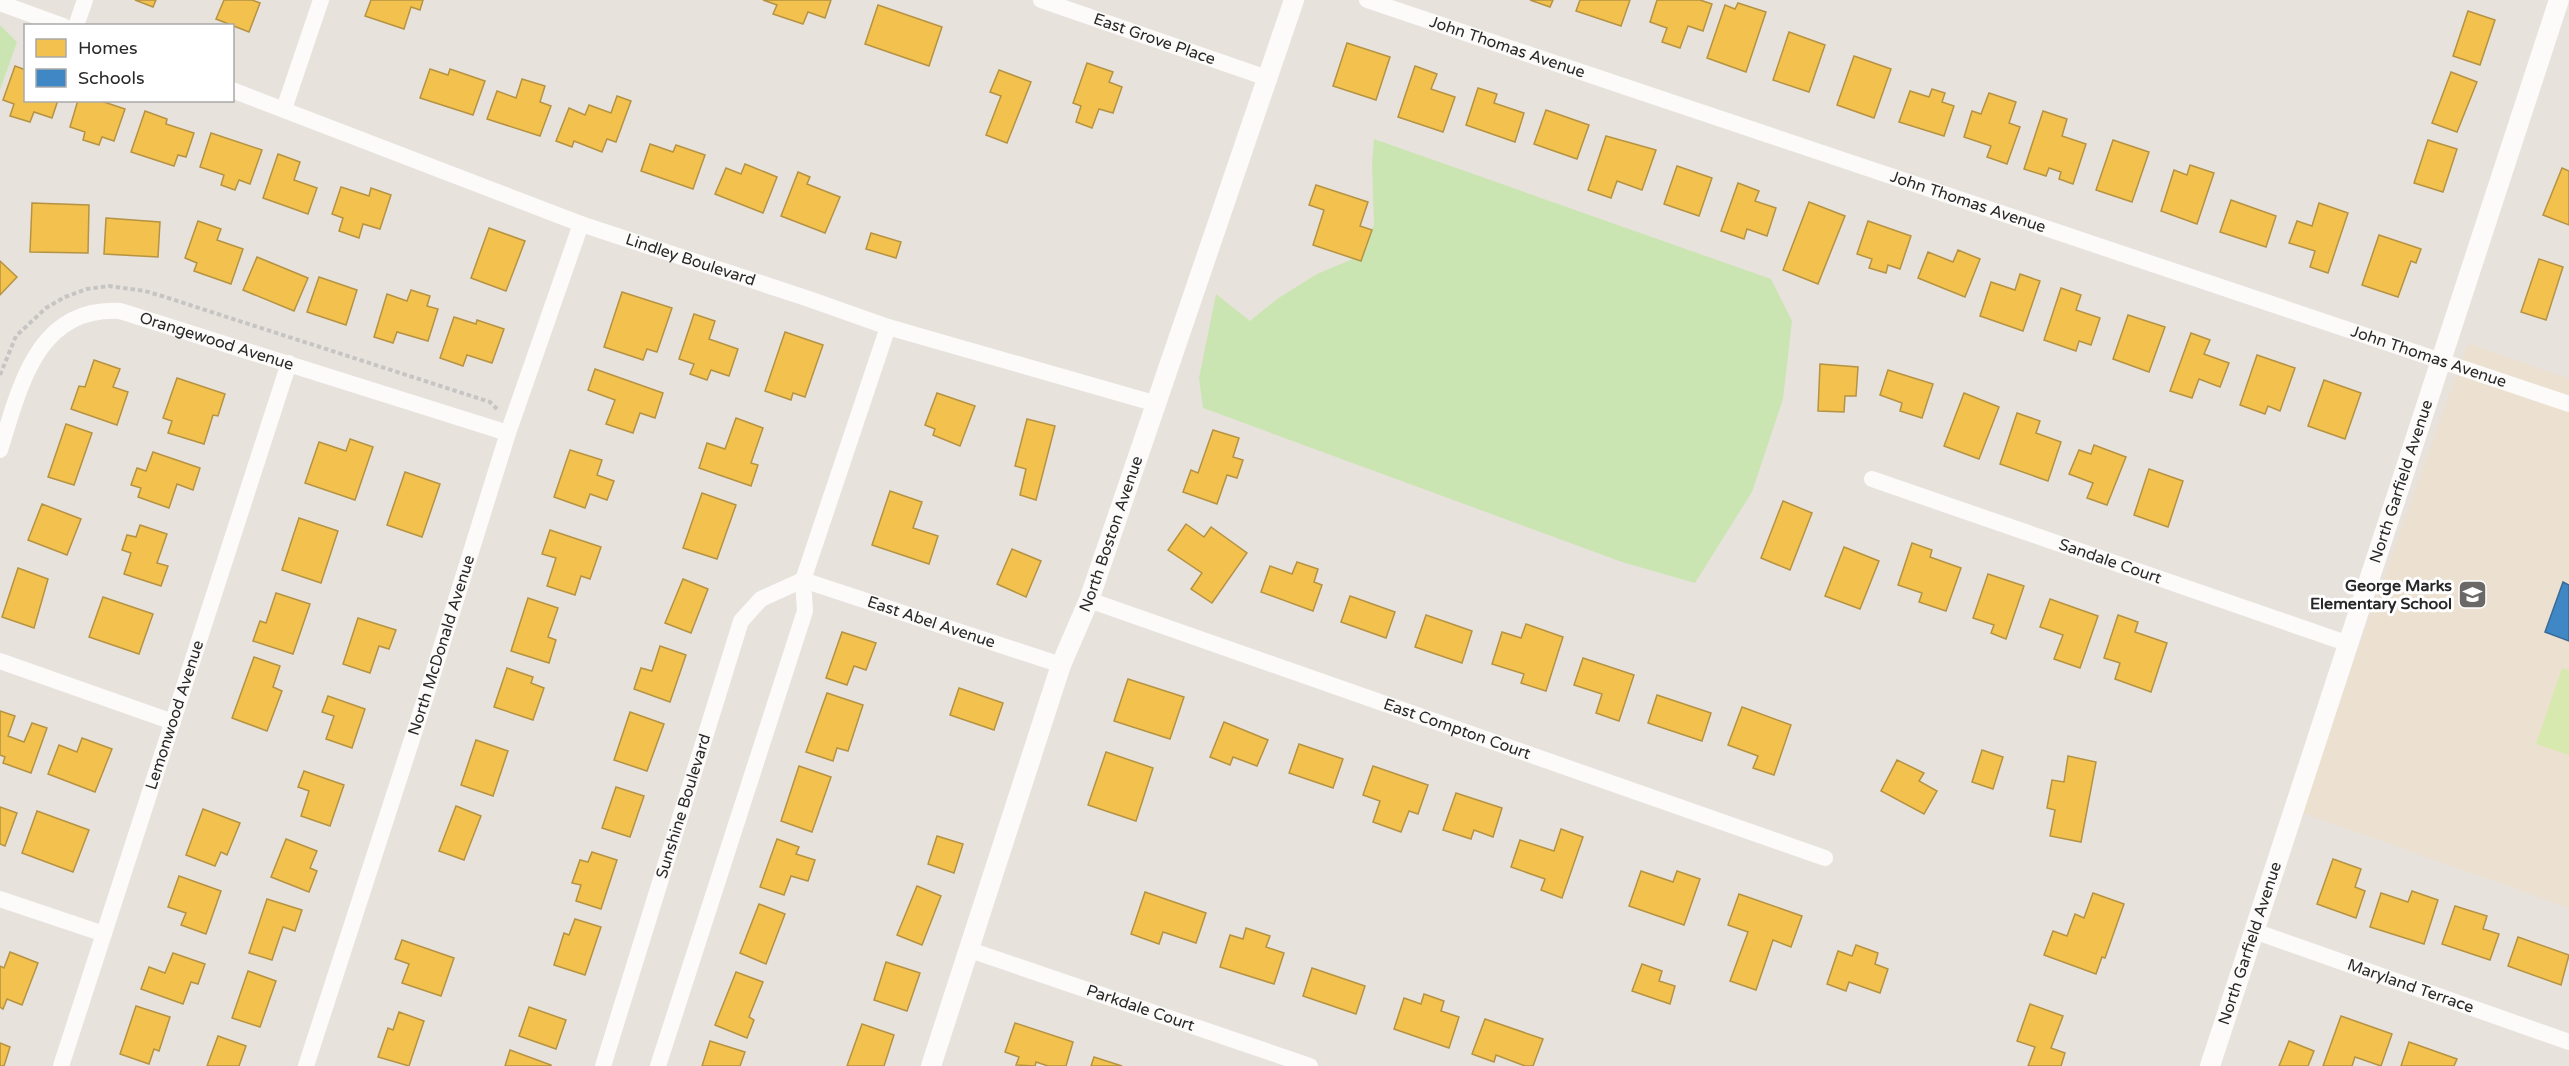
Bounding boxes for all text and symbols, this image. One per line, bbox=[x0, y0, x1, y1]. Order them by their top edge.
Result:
street label: East Grove Place bbox=[1091, 9, 1218, 69]
street label: John Thomas Avenue bbox=[1427, 12, 1588, 83]
legend bbox=[24, 24, 234, 102]
text: Homes bbox=[78, 37, 138, 59]
text: Schools bbox=[78, 67, 145, 89]
street label: John Thomas Avenue bbox=[1888, 167, 2048, 237]
street label: Lindley Boulevard bbox=[623, 229, 758, 291]
street label: Orangewood Avenue bbox=[137, 308, 296, 375]
street label: John Thomas Avenue bbox=[2348, 321, 2509, 392]
street label: North Garfield Avenue bbox=[2365, 397, 2437, 566]
street label: North Boston Avenue bbox=[1075, 453, 1147, 615]
street label: Sandale Court bbox=[2056, 534, 2164, 588]
street label: North McDonald Avenue bbox=[404, 553, 479, 738]
place label: George Marks Elementary School bbox=[2310, 576, 2452, 614]
school or university icon: George Marks Elementary School bbox=[2457, 579, 2489, 611]
street label: East Abel Avenue bbox=[865, 592, 998, 653]
street label: Lemonwood Avenue bbox=[141, 638, 208, 792]
street label: East Compton Court bbox=[1381, 694, 1533, 764]
street label: Sunshine Boulevard bbox=[652, 731, 715, 881]
street label: North Garfield Avenue bbox=[2214, 859, 2286, 1028]
street label: Maryland Terrace bbox=[2345, 955, 2477, 1018]
street label: Parkdale Court bbox=[1084, 980, 1197, 1036]

